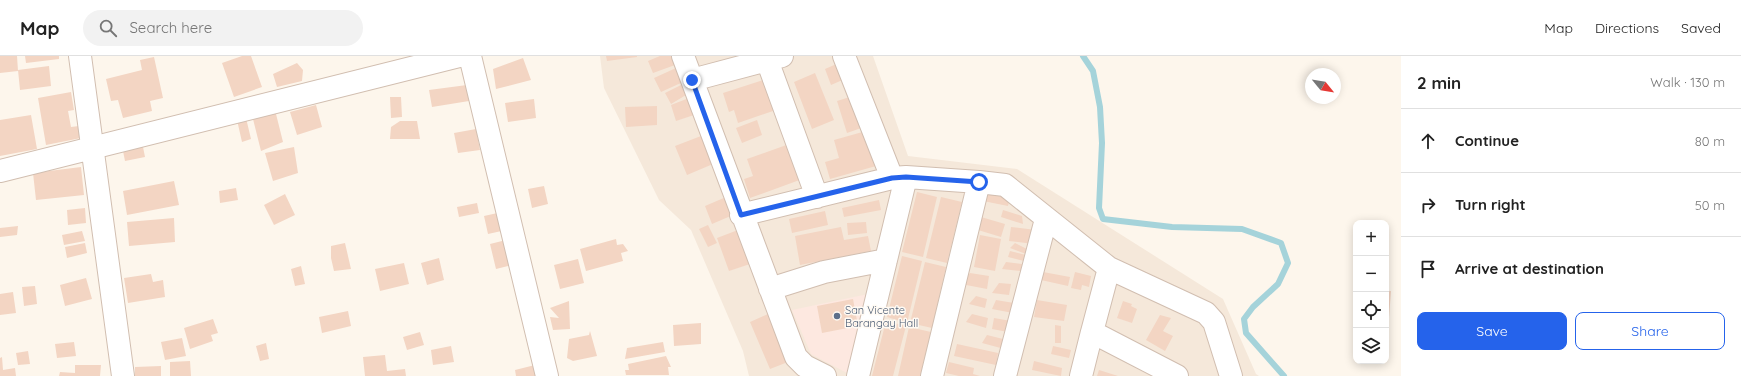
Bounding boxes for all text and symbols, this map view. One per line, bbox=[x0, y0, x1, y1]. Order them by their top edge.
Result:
search box bbox=[83, 10, 363, 46]
text: Map bbox=[20, 16, 59, 40]
icon: search bbox=[97, 17, 119, 39]
text: Search here bbox=[129, 18, 212, 37]
text: Map bbox=[1544, 19, 1573, 37]
text: Directions bbox=[1595, 19, 1659, 37]
text: Saved bbox=[1681, 19, 1721, 37]
north arrow bbox=[1305, 68, 1341, 104]
route end bbox=[683, 71, 701, 89]
text: 2 min bbox=[1417, 72, 1461, 93]
text: Walk · 130 m bbox=[1650, 74, 1725, 90]
icon: ahead bbox=[1417, 130, 1439, 152]
text: Continue bbox=[1455, 131, 1519, 150]
text: 80 m bbox=[1695, 133, 1725, 149]
route start bbox=[970, 173, 988, 191]
icon: right bbox=[1417, 194, 1439, 216]
text: Turn right bbox=[1455, 195, 1526, 214]
text: 50 m bbox=[1695, 197, 1725, 213]
map controls bbox=[1353, 220, 1389, 364]
button: + bbox=[1353, 220, 1389, 256]
button: − bbox=[1353, 256, 1389, 292]
icon: arrive bbox=[1417, 258, 1439, 280]
text: Arrive at destination bbox=[1455, 259, 1604, 278]
button: locate bbox=[1353, 292, 1389, 328]
place label: San Vicente Barangay Hall bbox=[845, 303, 918, 330]
marker: San Vicente Barangay Hall bbox=[832, 311, 842, 321]
button: Save bbox=[1417, 312, 1567, 350]
button: Share bbox=[1575, 312, 1725, 350]
button: layers bbox=[1353, 328, 1389, 364]

